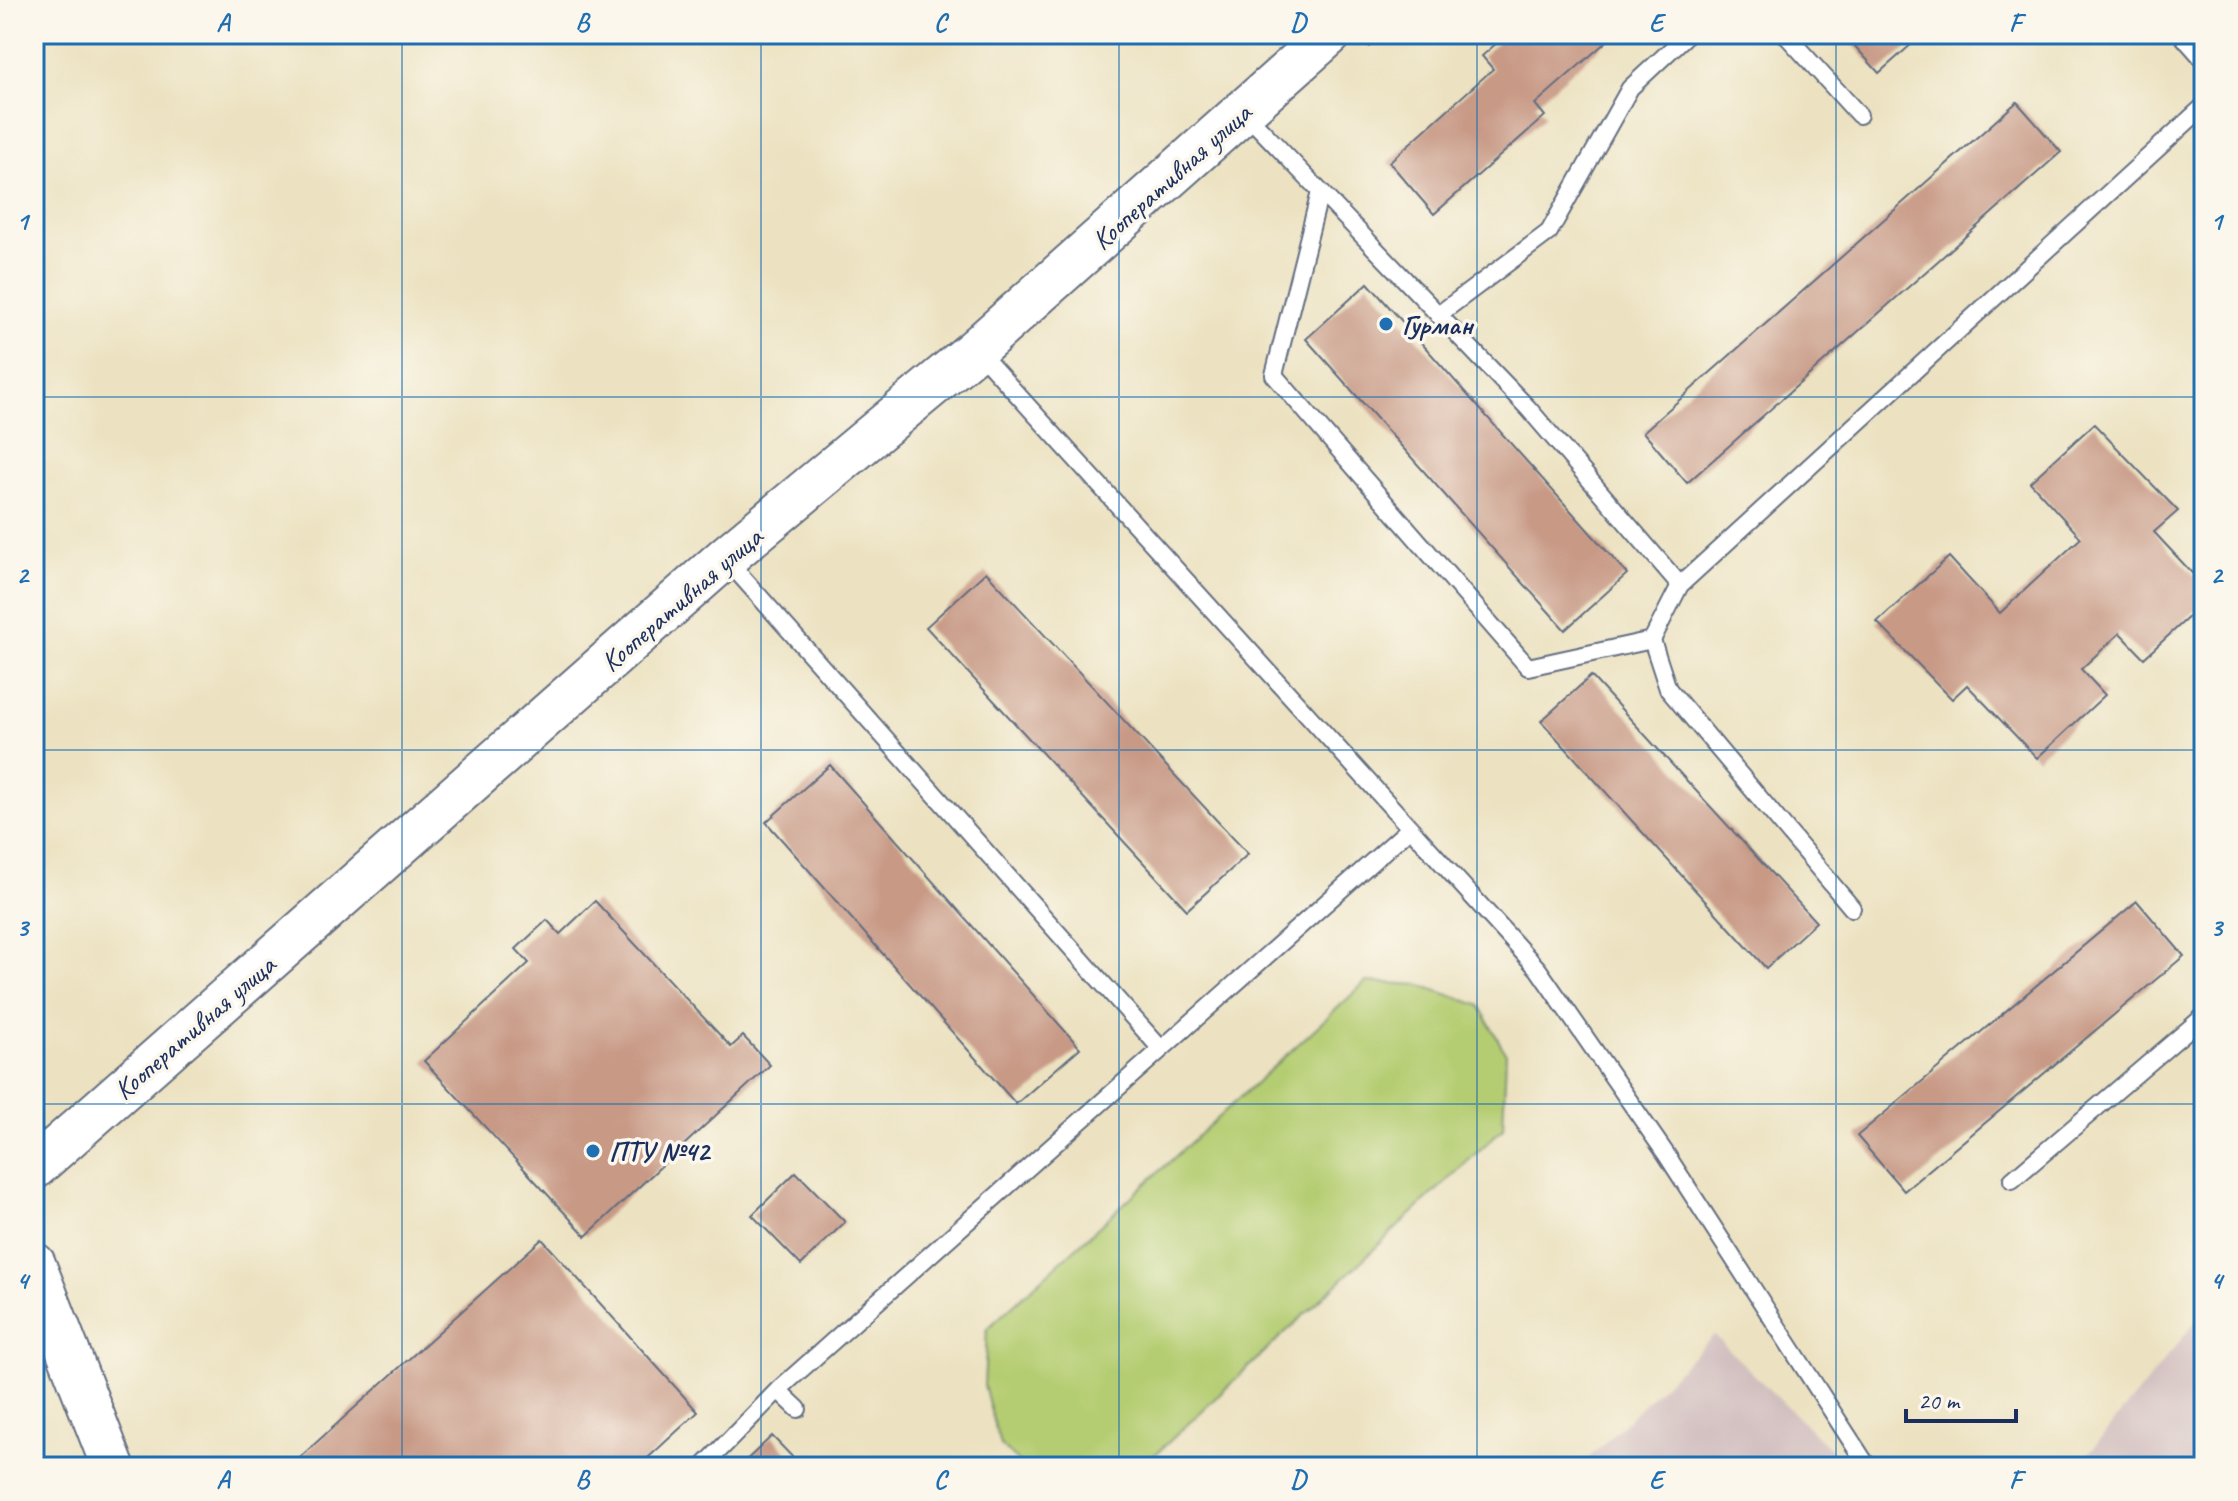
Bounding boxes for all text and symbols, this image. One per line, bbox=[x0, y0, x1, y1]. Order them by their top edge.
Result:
text: A bbox=[216, 6, 231, 39]
text: B bbox=[575, 6, 591, 39]
text: C bbox=[934, 6, 950, 39]
text: D bbox=[1290, 6, 1308, 39]
text: E bbox=[1649, 6, 1667, 39]
text: F bbox=[2009, 6, 2027, 39]
street label: Кооперативная улица bbox=[1084, 94, 1260, 257]
text: 1 bbox=[16, 205, 31, 238]
text: 1 bbox=[2210, 205, 2225, 238]
place label: Гурман bbox=[1402, 307, 1475, 342]
marker: Гурман bbox=[1377, 315, 1395, 333]
street label: Кооперативная улица bbox=[593, 518, 771, 679]
text: 2 bbox=[16, 558, 30, 591]
text: 2 bbox=[2210, 558, 2224, 591]
text: 3 bbox=[16, 911, 30, 944]
text: 3 bbox=[2210, 911, 2224, 944]
street label: Кооперативная улица bbox=[106, 946, 284, 1107]
place label: ПТУ №42 bbox=[609, 1134, 712, 1169]
marker: ПТУ №42 bbox=[584, 1142, 602, 1160]
text: 4 bbox=[16, 1264, 31, 1297]
text: 4 bbox=[2210, 1264, 2225, 1297]
scale bar bbox=[1906, 1373, 2016, 1423]
text: 20 m bbox=[1918, 1386, 1961, 1416]
text: A bbox=[216, 1463, 231, 1496]
text: B bbox=[575, 1463, 591, 1496]
text: C bbox=[934, 1463, 950, 1496]
text: D bbox=[1290, 1463, 1308, 1496]
text: E bbox=[1649, 1463, 1667, 1496]
text: F bbox=[2009, 1463, 2027, 1496]

